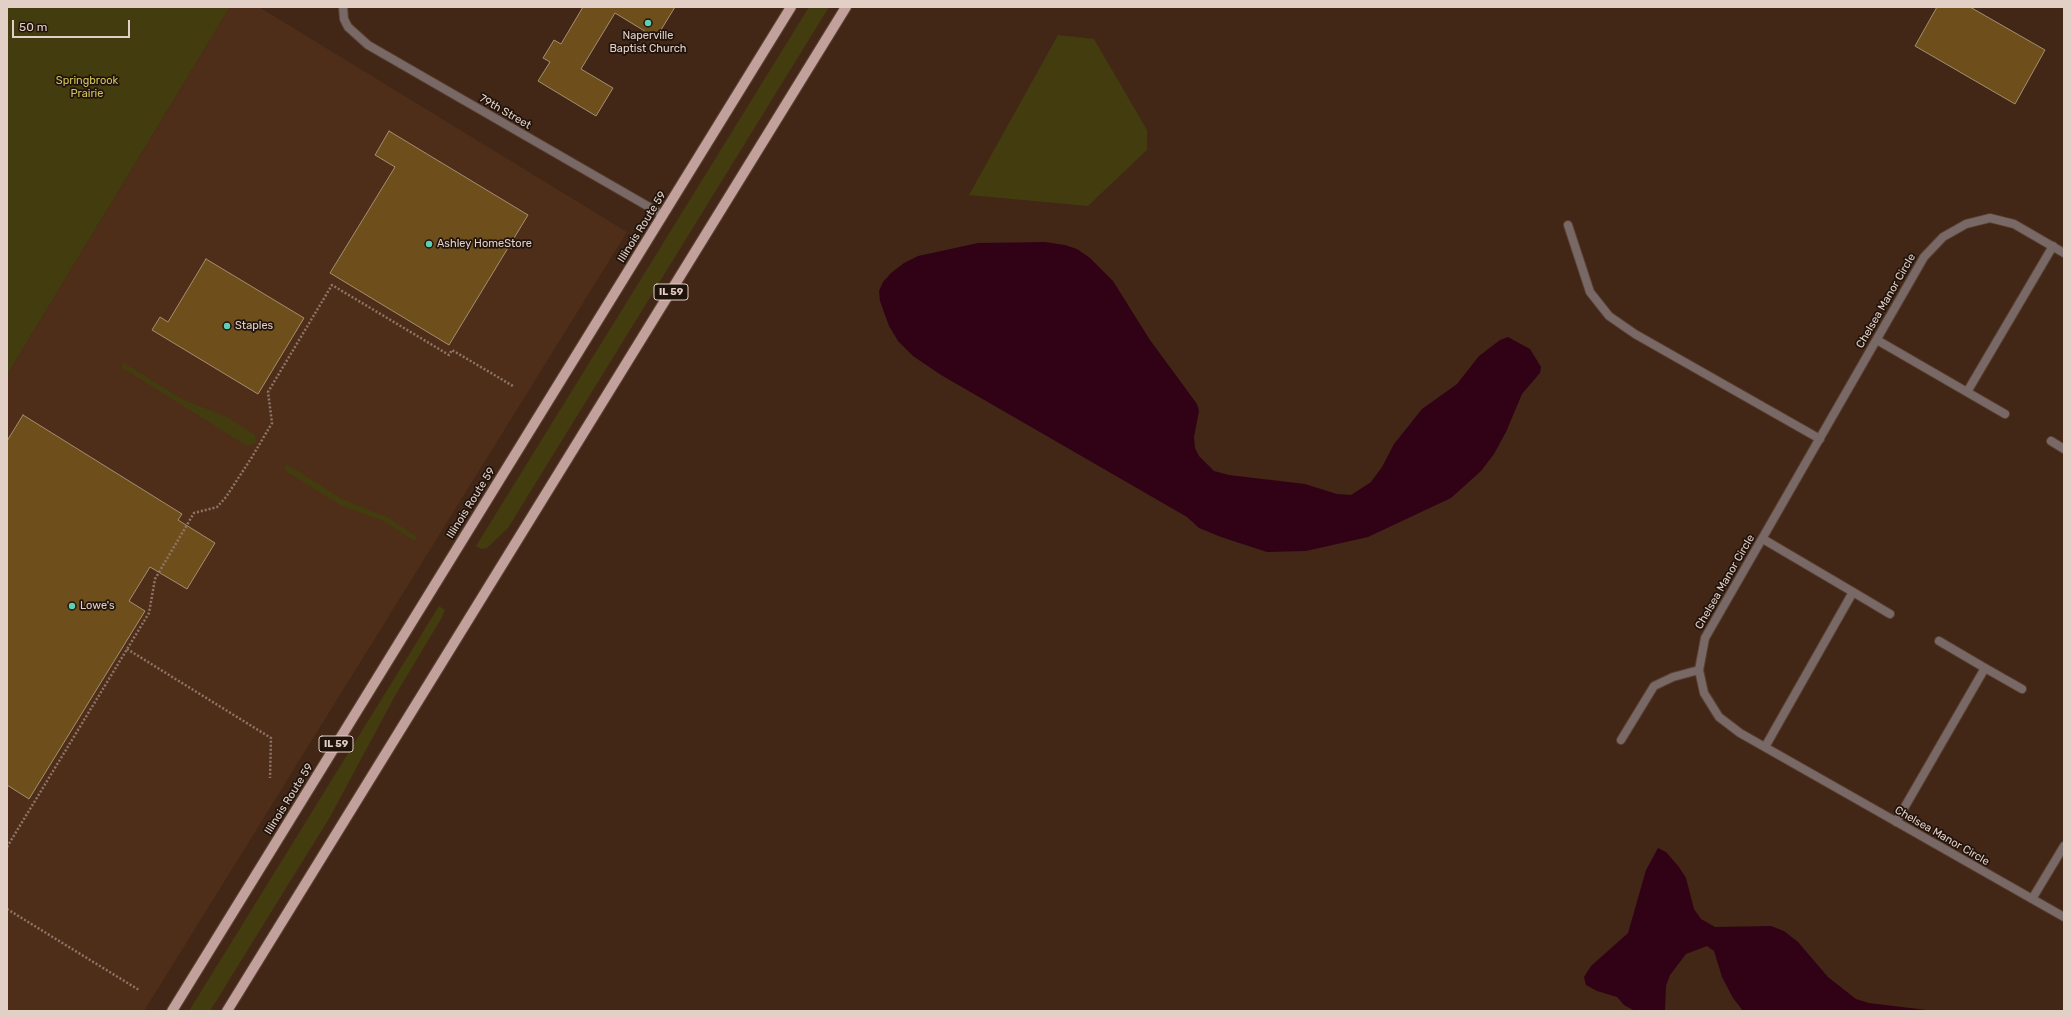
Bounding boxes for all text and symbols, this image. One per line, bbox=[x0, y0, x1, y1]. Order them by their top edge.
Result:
scale bar bbox=[14, 12, 132, 38]
marker: Naperville Baptist Church bbox=[643, 18, 653, 28]
text: 50 m bbox=[19, 20, 47, 34]
place label: Naperville Baptist Church bbox=[610, 29, 686, 55]
park label: Springbrook Prairie bbox=[56, 74, 118, 100]
street label: 79th Street bbox=[477, 92, 533, 132]
street label: Illinois Route 59 bbox=[615, 189, 669, 265]
place label: Ashley HomeStore bbox=[437, 237, 532, 251]
marker: Ashley HomeStore bbox=[424, 239, 434, 249]
street label: Chelsea Manor Circle bbox=[1854, 251, 1918, 351]
road number: IL 59 bbox=[654, 284, 688, 300]
place label: Staples bbox=[235, 319, 273, 333]
marker: Staples bbox=[222, 321, 232, 331]
street label: Illinois Route 59 bbox=[444, 465, 498, 541]
street label: Chelsea Manor Circle bbox=[1693, 532, 1757, 632]
place label: Lowe's bbox=[80, 599, 115, 613]
marker: Lowe's bbox=[67, 601, 77, 611]
road number: IL 59 bbox=[319, 736, 353, 752]
street label: Illinois Route 59 bbox=[262, 761, 316, 837]
street label: Chelsea Manor Circle bbox=[1892, 804, 1992, 868]

